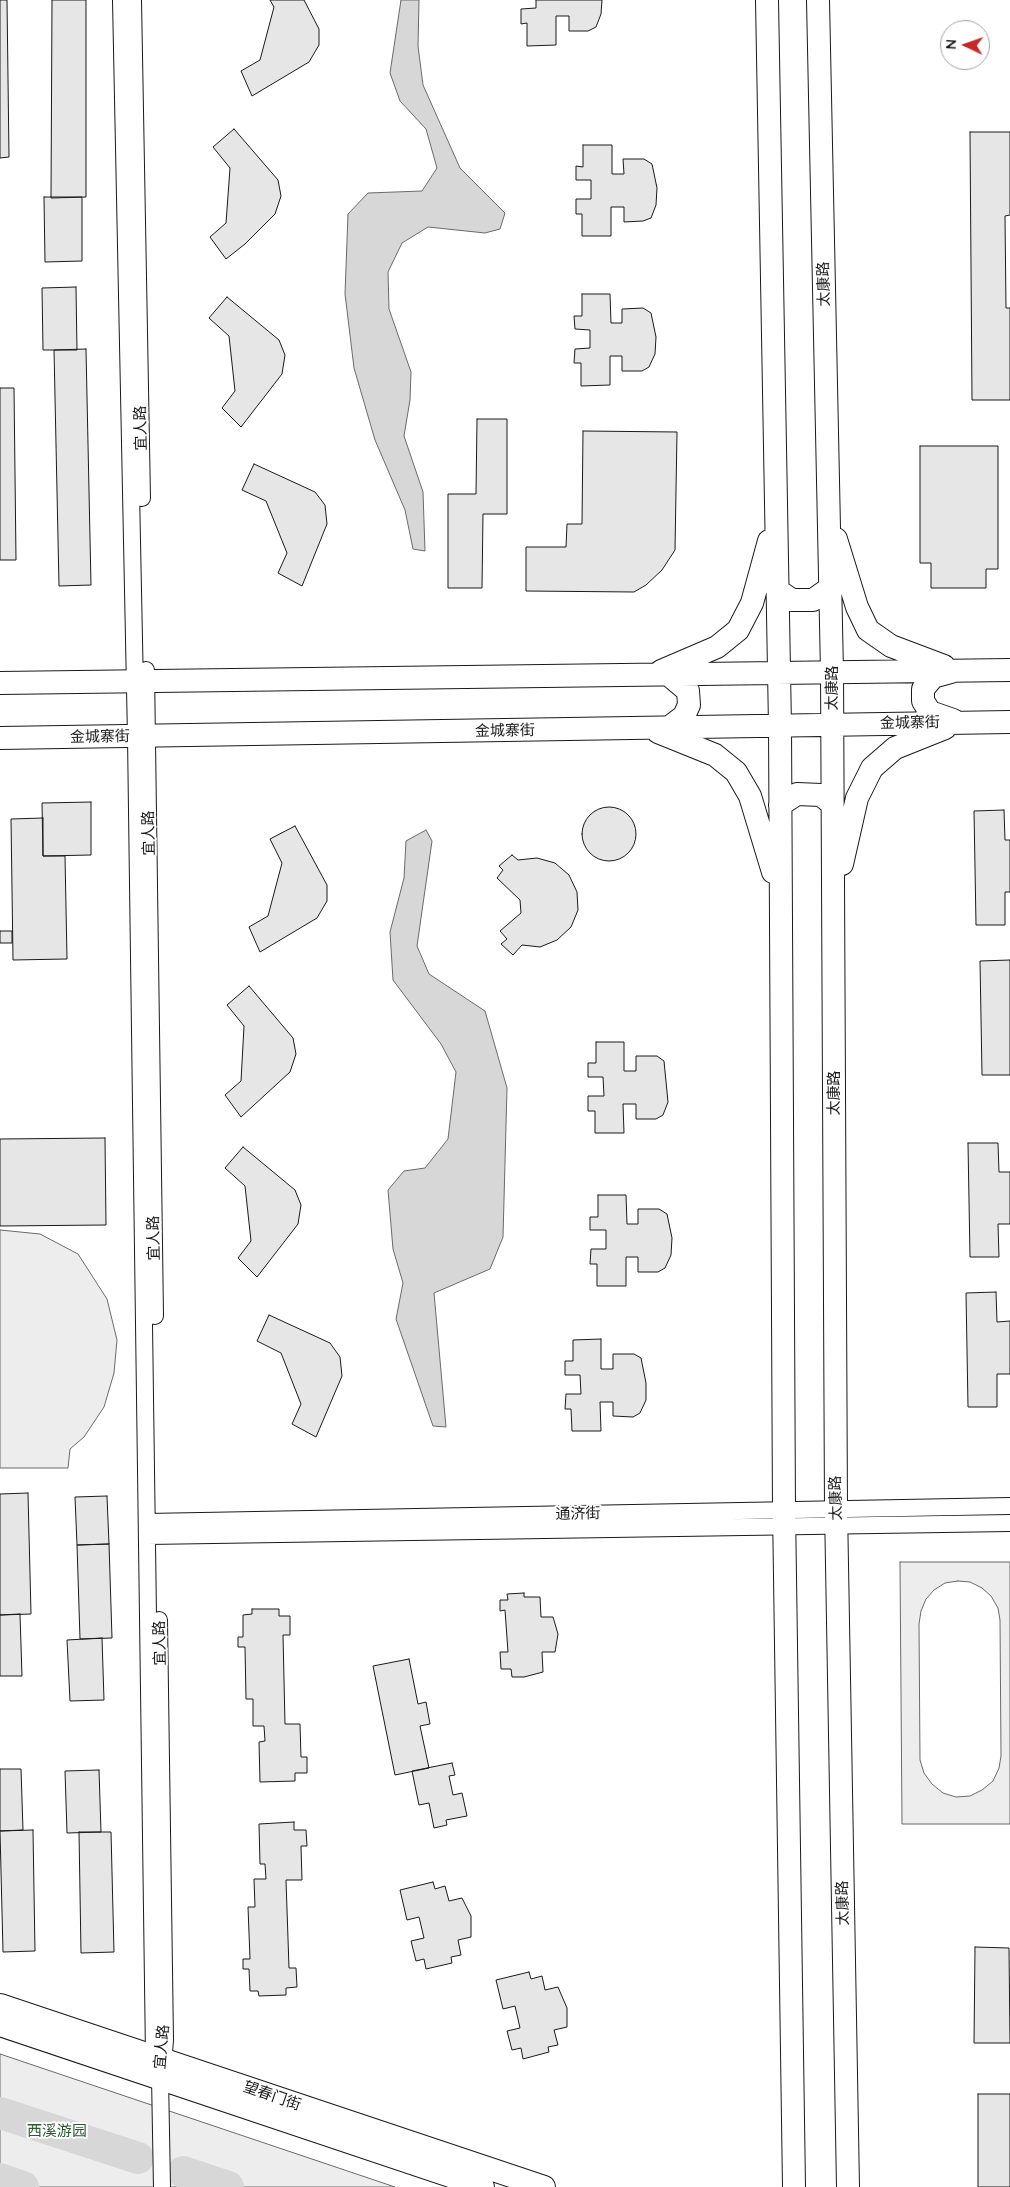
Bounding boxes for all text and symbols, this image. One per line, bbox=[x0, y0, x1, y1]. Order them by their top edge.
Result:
north arrow bbox=[940, 20, 990, 70]
text: N bbox=[942, 39, 960, 50]
street label: 太康路 bbox=[815, 261, 833, 307]
street label: 宜人路 bbox=[132, 405, 150, 451]
street label: 太康路 bbox=[823, 666, 841, 710]
street label: 金城寨街 bbox=[880, 713, 940, 733]
street label: 金城寨街 bbox=[475, 721, 535, 741]
street label: 金城寨街 bbox=[70, 727, 130, 747]
street label: 宜人路 bbox=[140, 810, 158, 856]
street label: 太康路 bbox=[825, 1071, 843, 1115]
street label: 宜人路 bbox=[145, 1215, 163, 1261]
street label: 太康路 bbox=[827, 1475, 845, 1521]
street label: 通济街 bbox=[555, 1505, 601, 1523]
street label: 宜人路 bbox=[151, 1620, 169, 1666]
street label: 太康路 bbox=[834, 1880, 852, 1926]
street label: 宜人路 bbox=[151, 2024, 173, 2070]
street label: 望春门街 bbox=[241, 2078, 303, 2114]
park label: 西溪游园 bbox=[27, 2122, 87, 2140]

